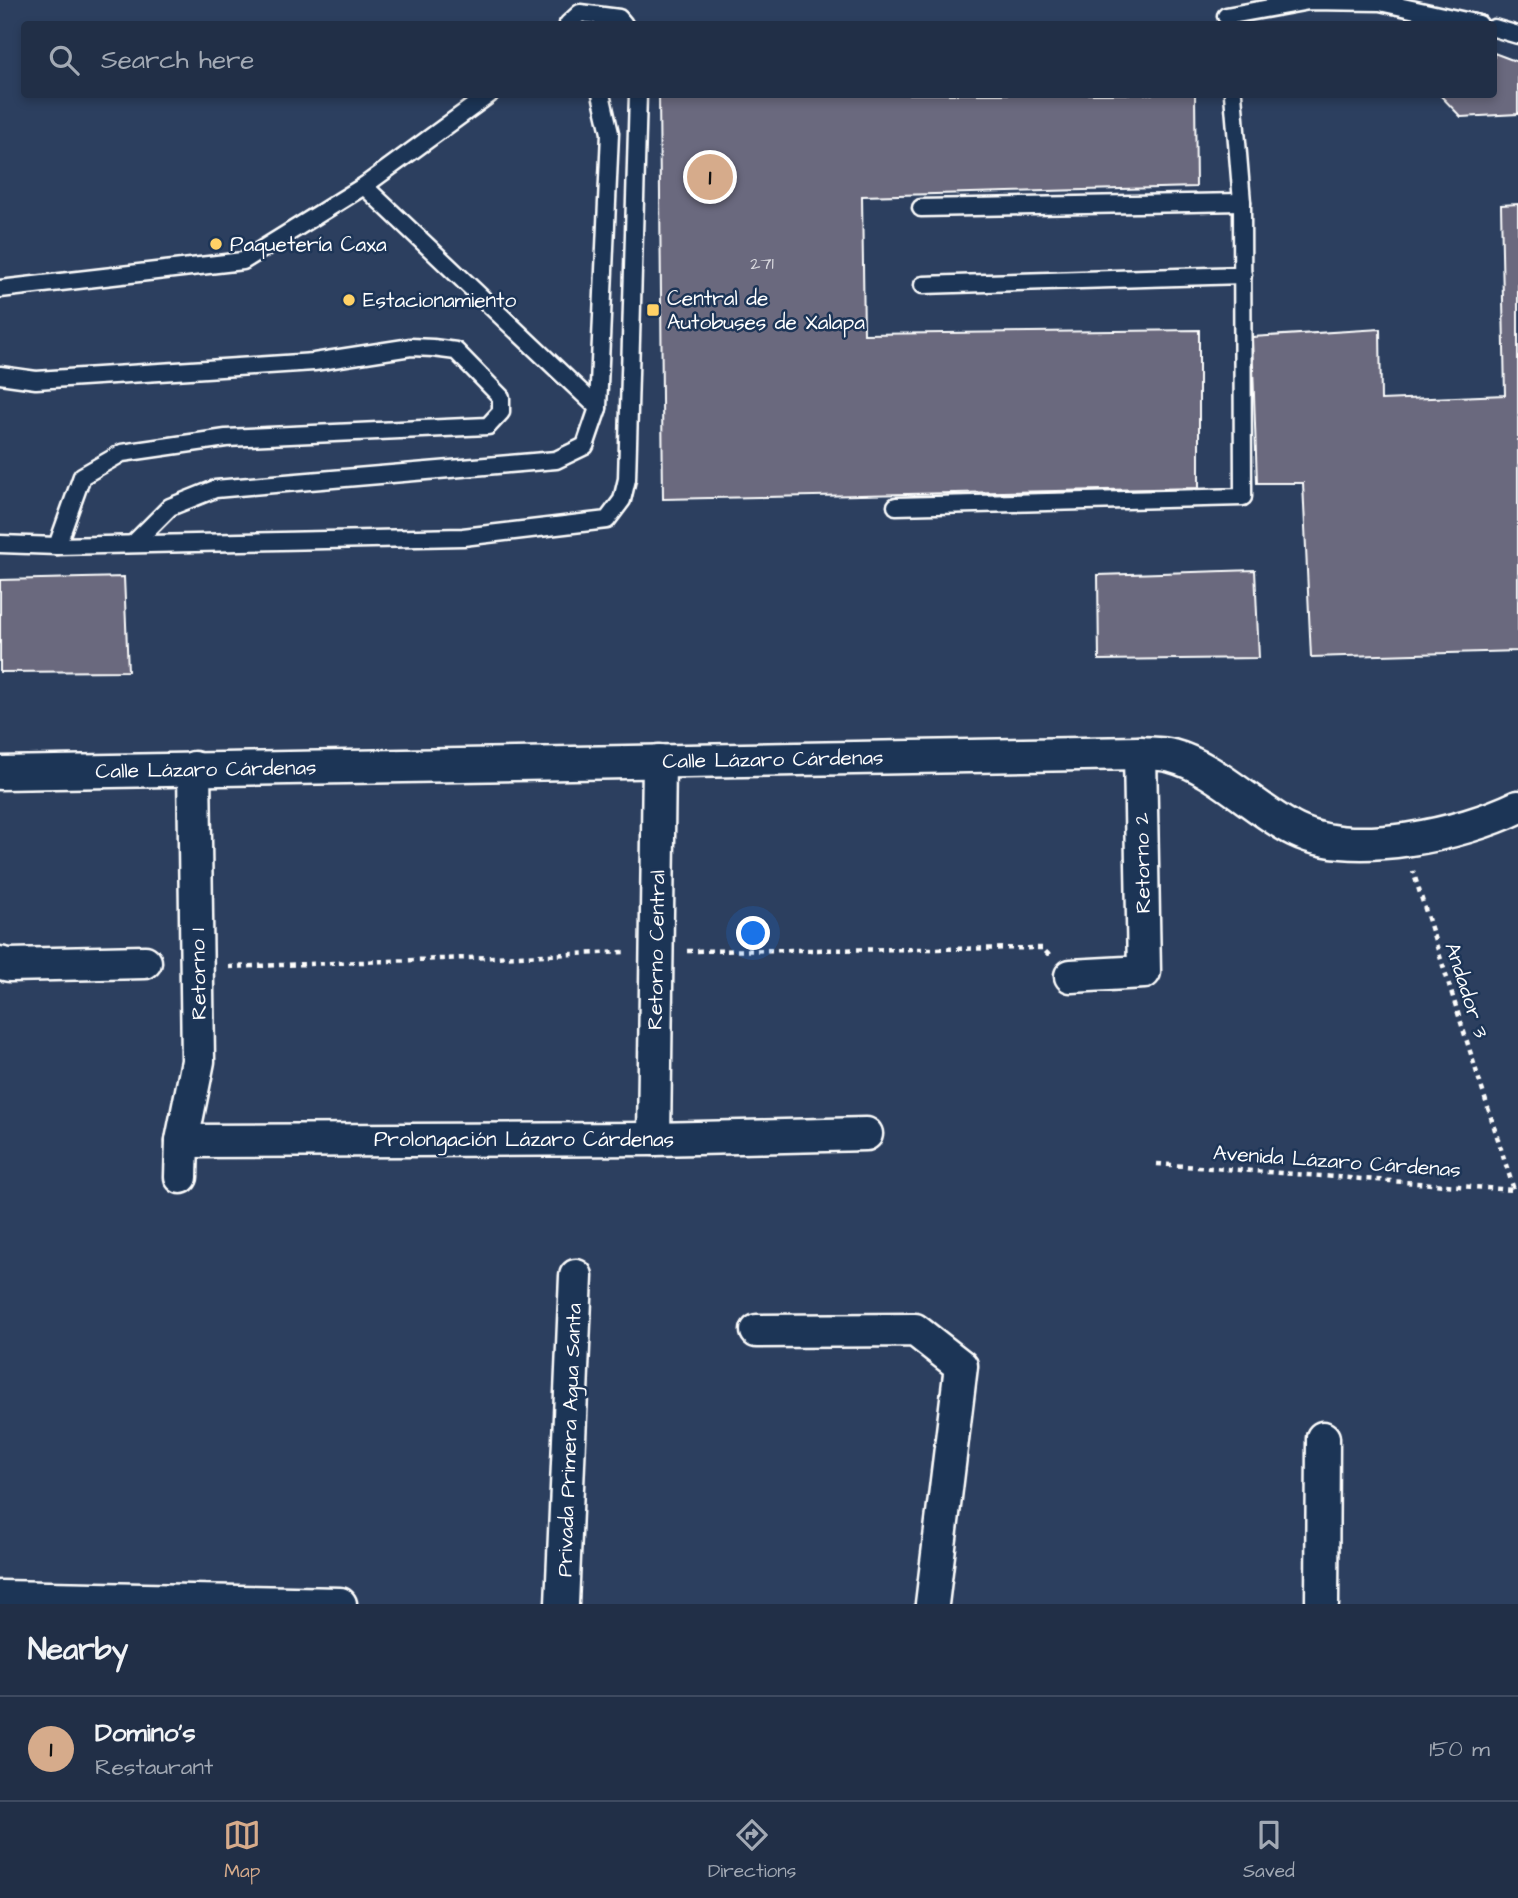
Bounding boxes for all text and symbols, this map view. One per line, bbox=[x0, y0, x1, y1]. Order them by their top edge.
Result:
search box bbox=[21, 21, 1497, 98]
icon: search bbox=[45, 41, 83, 79]
text: Search here bbox=[101, 42, 254, 78]
pin: 1 bbox=[687, 151, 733, 203]
place label: Paquetería Caxa bbox=[230, 230, 387, 259]
marker: Paquetería Caxa bbox=[208, 236, 224, 252]
house number: 271 bbox=[750, 251, 774, 276]
place label: Central de Autobuses de Xalapa bbox=[667, 284, 865, 338]
place label: Estacionamiento bbox=[363, 286, 516, 315]
marker: Estacionamiento bbox=[341, 292, 357, 308]
marker: Central de Autobuses de Xalapa bbox=[645, 302, 661, 318]
street label: Calle Lázaro Cárdenas bbox=[662, 743, 884, 776]
street label: Calle Lázaro Cárdenas bbox=[95, 753, 317, 786]
street label: Retorno 2 bbox=[1127, 812, 1158, 914]
street label: Retorno Central bbox=[641, 870, 672, 1030]
your location bbox=[736, 916, 770, 950]
street label: Retorno 1 bbox=[183, 928, 214, 1020]
street label: Andador 3 bbox=[1437, 939, 1496, 1042]
street label: Prolongación Lázaro Cárdenas bbox=[374, 1125, 674, 1156]
street label: Avenida Lázaro Cárdenas bbox=[1212, 1138, 1462, 1185]
street label: Privada Primera Agua Santa bbox=[550, 1302, 591, 1578]
text: Nearby bbox=[28, 1629, 128, 1671]
text: Domino's bbox=[95, 1715, 196, 1751]
text: 1 bbox=[50, 1733, 52, 1765]
text: 150 m bbox=[1429, 1733, 1490, 1765]
text: Restaurant bbox=[95, 1751, 213, 1783]
tab: Map bbox=[223, 1816, 261, 1885]
tab: Directions bbox=[708, 1816, 796, 1885]
tab: Saved bbox=[1243, 1816, 1295, 1885]

